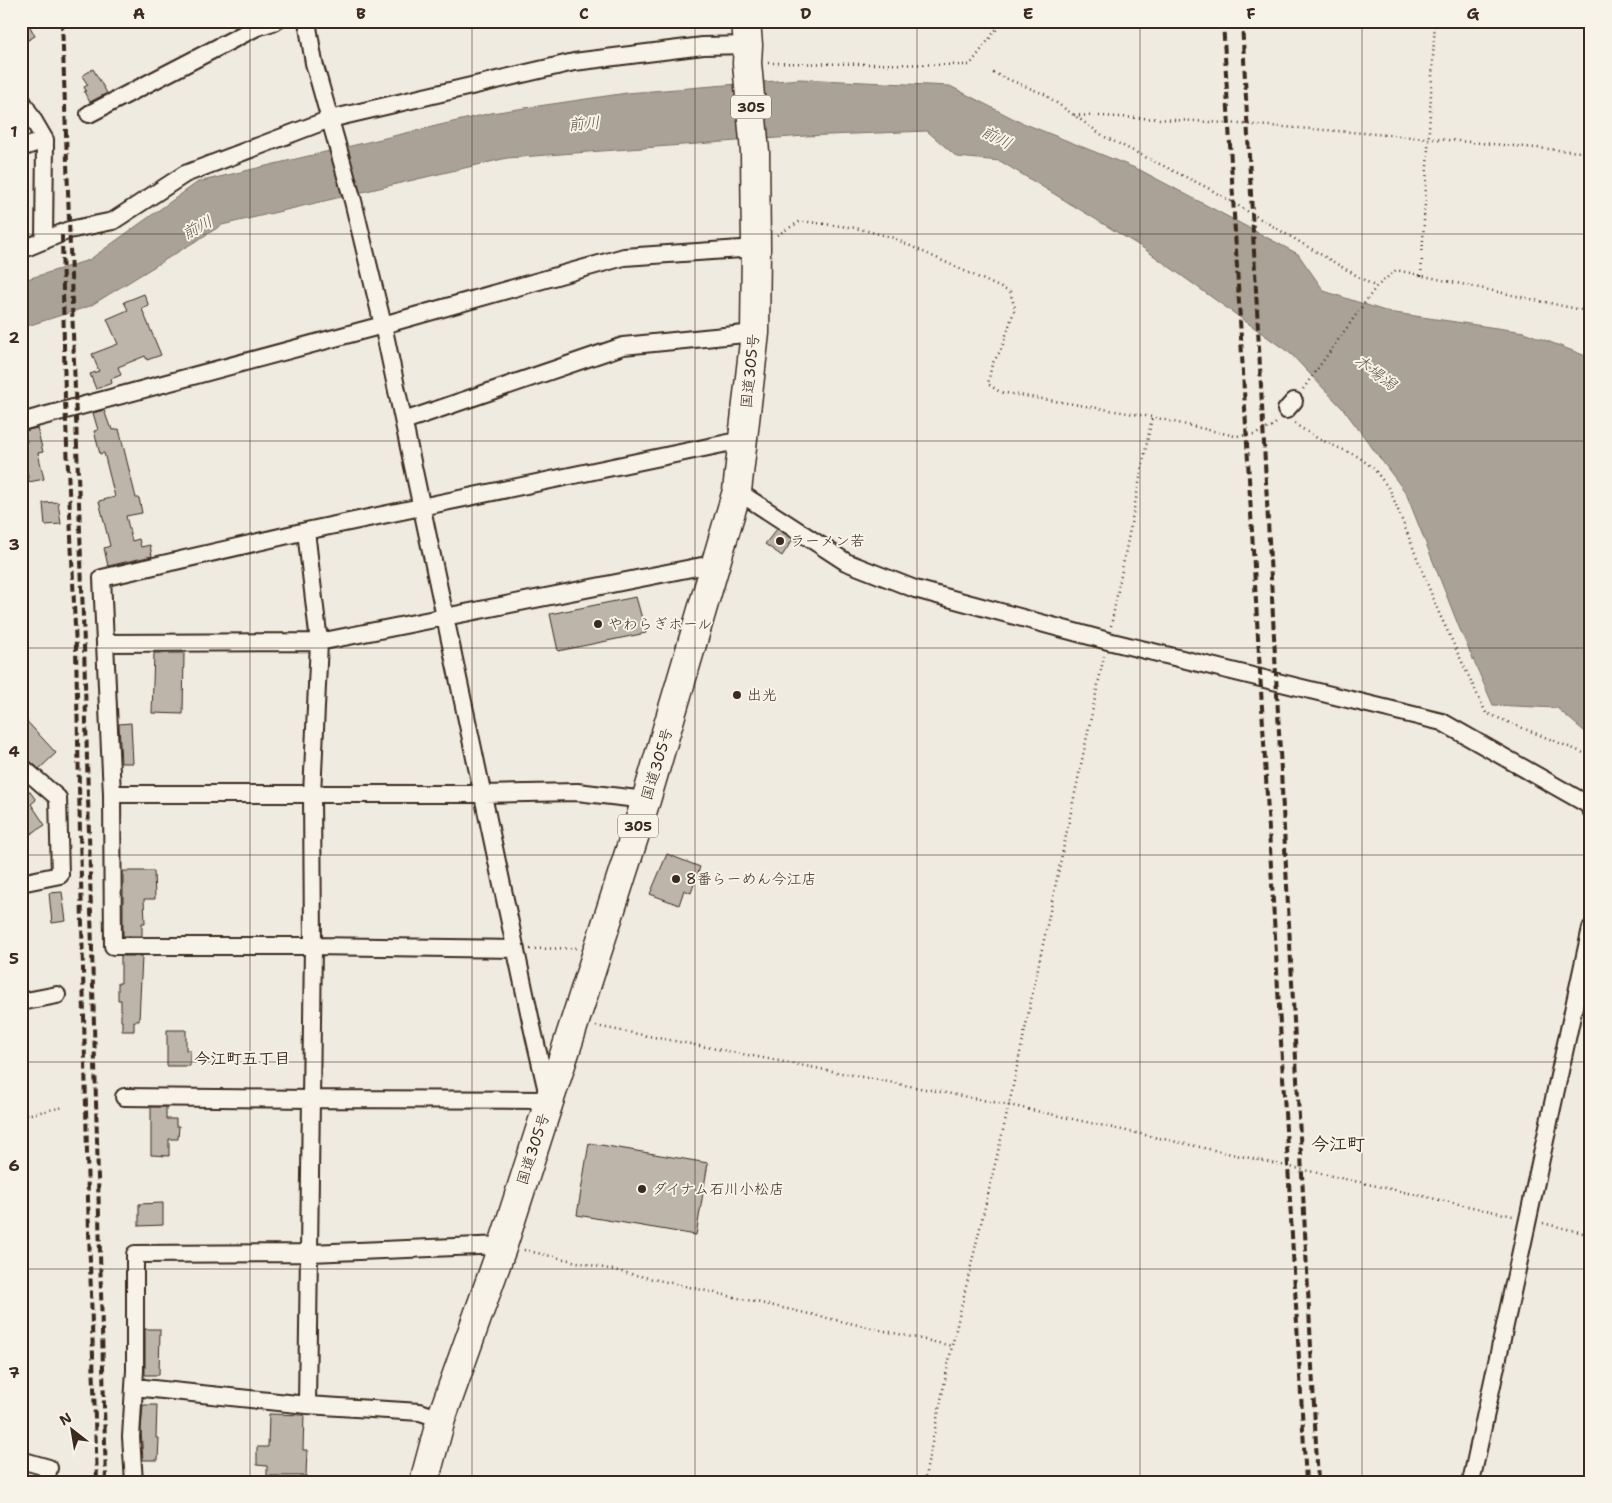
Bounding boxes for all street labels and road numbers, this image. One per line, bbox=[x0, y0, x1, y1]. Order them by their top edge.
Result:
road number: 305 bbox=[731, 95, 771, 118]
street label: 国道305号 bbox=[736, 333, 764, 409]
street label: 国道305号 bbox=[637, 725, 677, 803]
road number: 305 bbox=[618, 814, 658, 838]
street label: 国道305号 bbox=[512, 1110, 554, 1188]

